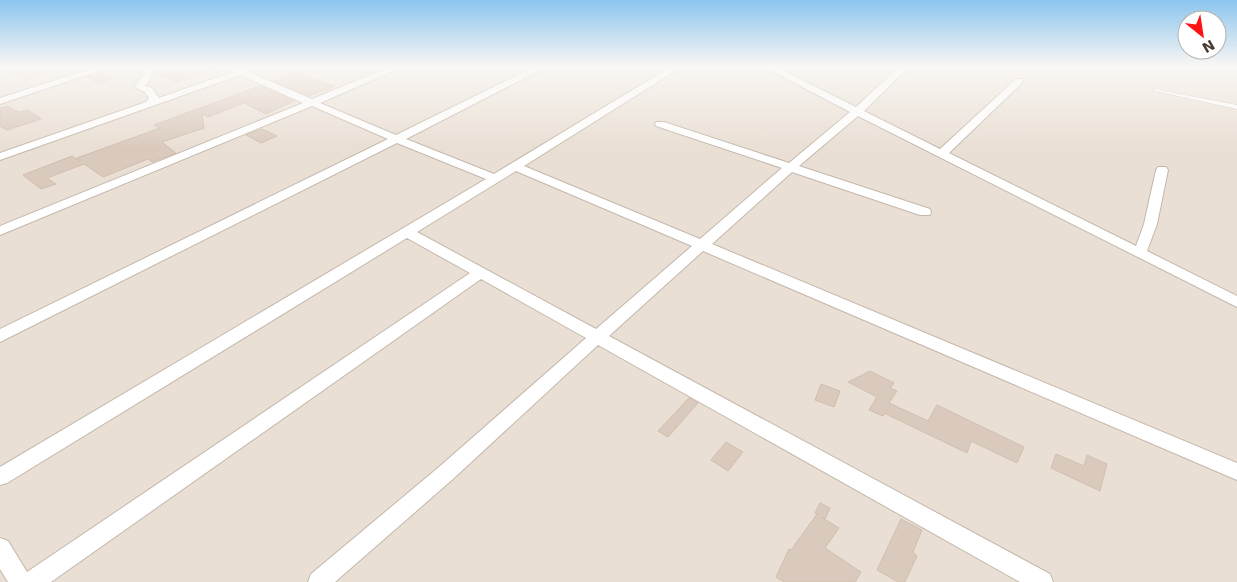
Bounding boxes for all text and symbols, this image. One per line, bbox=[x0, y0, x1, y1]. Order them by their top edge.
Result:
north arrow bbox=[1177, 10, 1227, 60]
text: N bbox=[1199, 36, 1218, 56]

